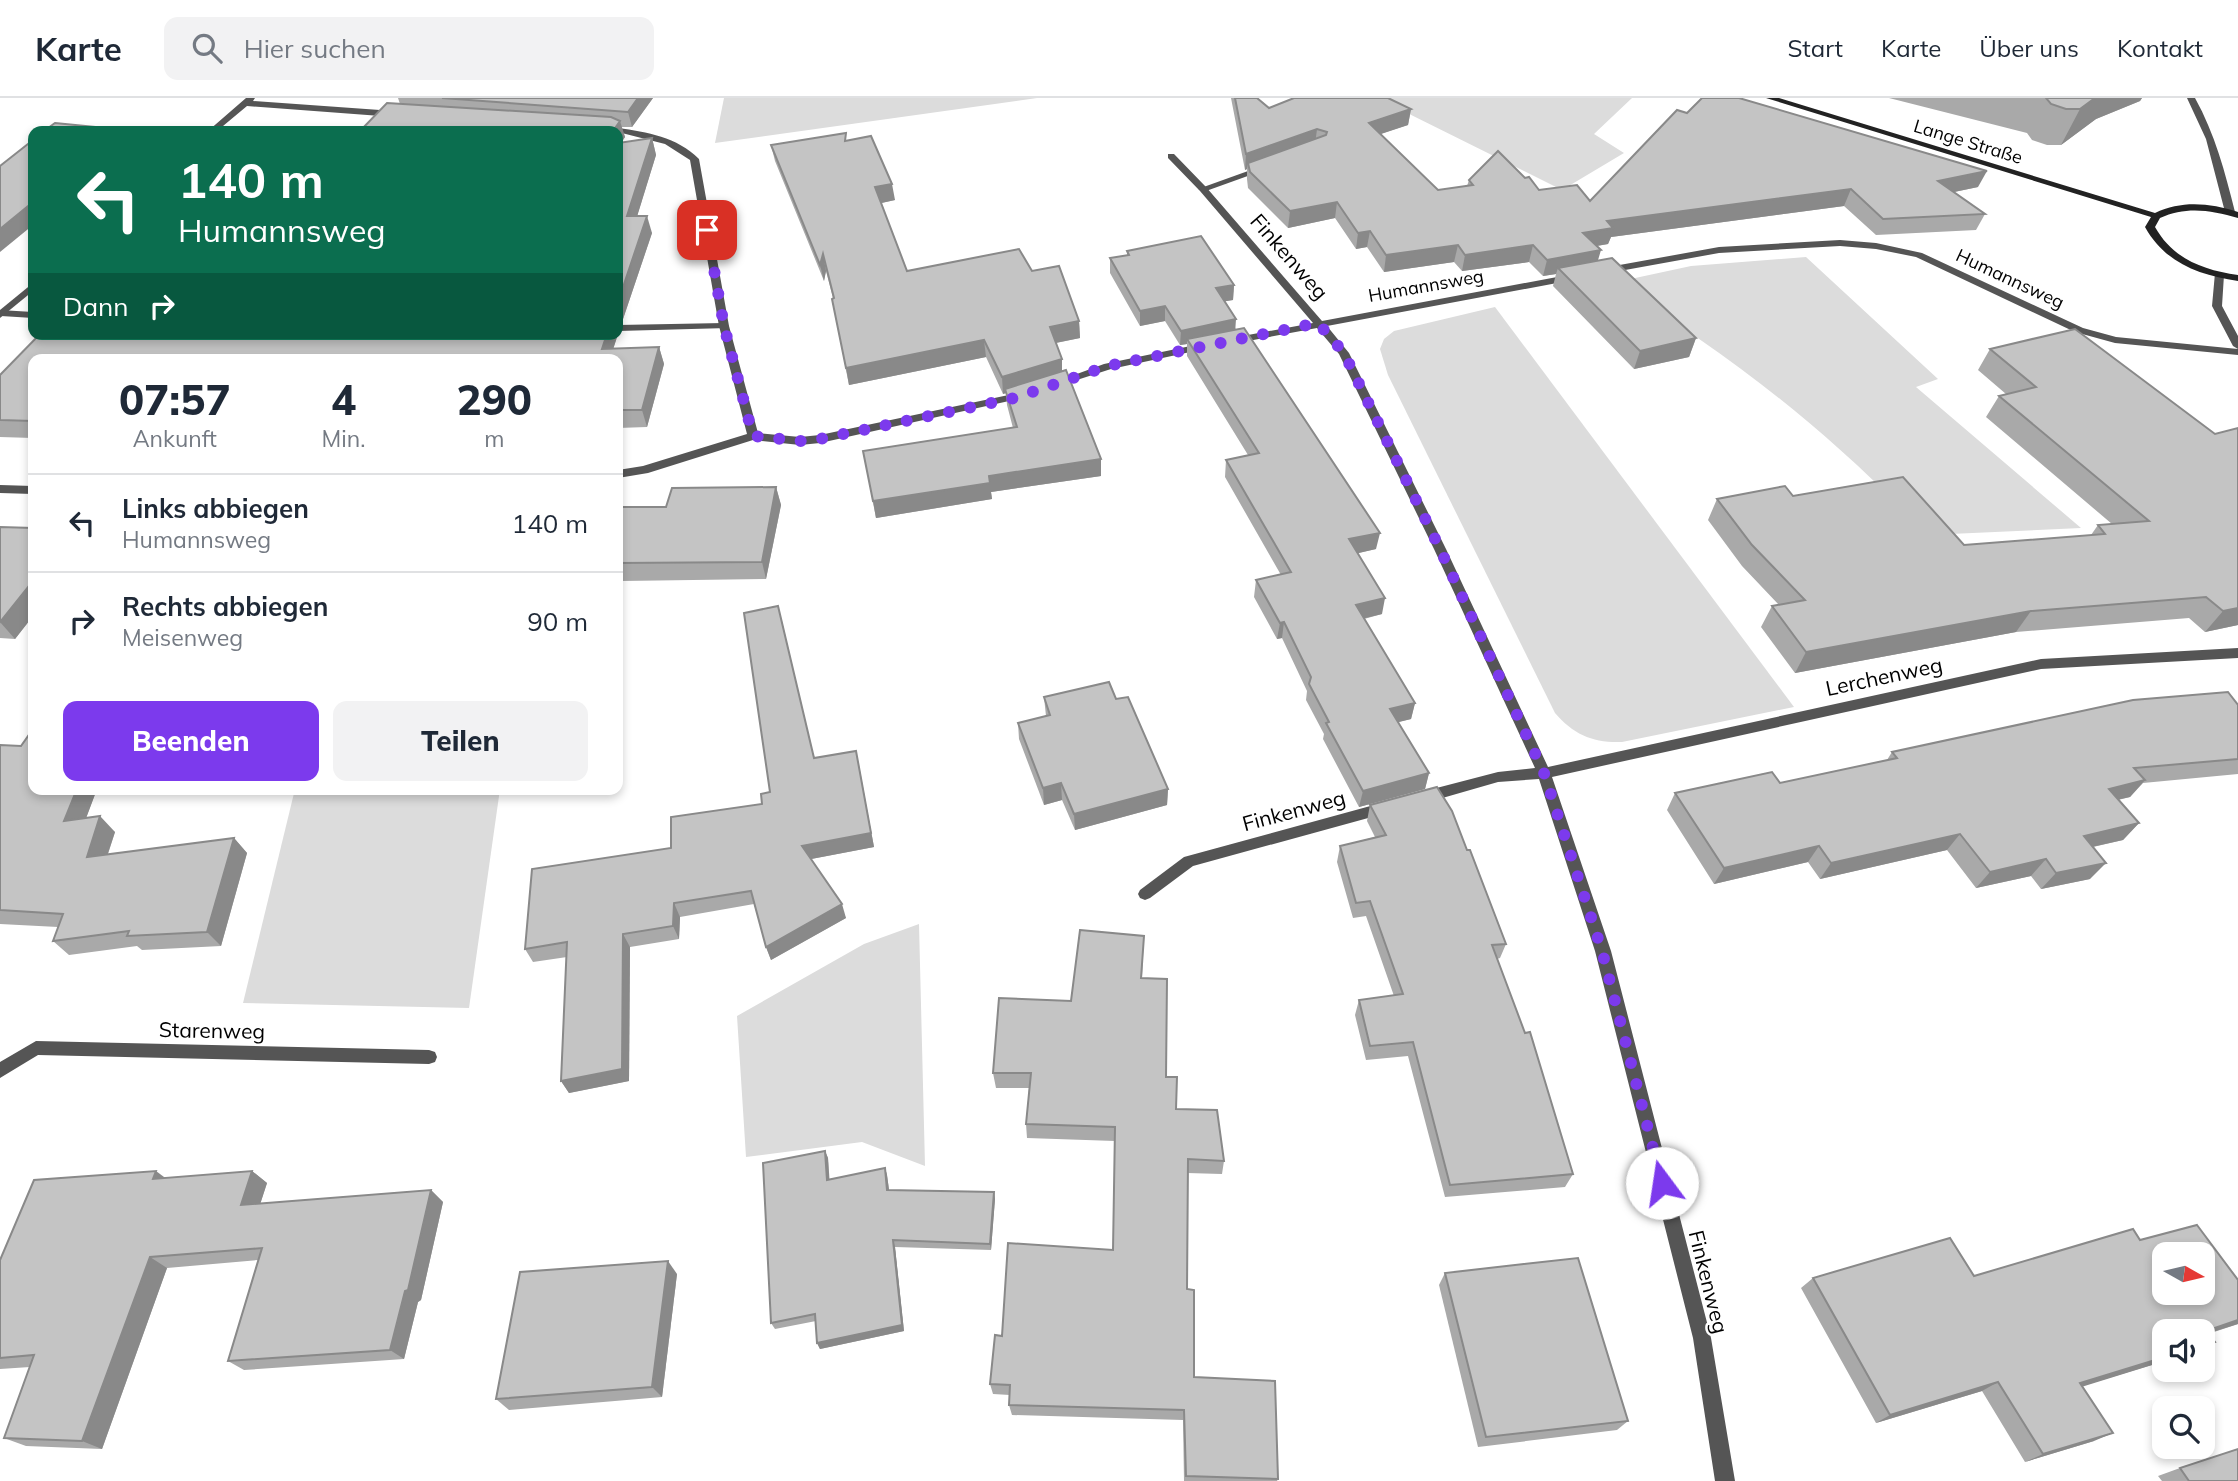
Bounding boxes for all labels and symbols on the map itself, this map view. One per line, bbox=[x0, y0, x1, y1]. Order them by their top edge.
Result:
street label: Lange Straße bbox=[1911, 114, 2025, 169]
pin bbox=[677, 200, 737, 260]
street label: Finkenweg bbox=[1245, 208, 1334, 305]
street label: Humannsweg bbox=[1952, 243, 2068, 314]
street label: Humannsweg bbox=[1366, 264, 1485, 307]
street label: Lerchenweg bbox=[1823, 651, 1945, 701]
street label: Finkenweg bbox=[1239, 784, 1348, 836]
street label: Starenweg bbox=[159, 1016, 265, 1044]
position arrow bbox=[1625, 1146, 1699, 1220]
street label: Finkenweg bbox=[1684, 1227, 1734, 1336]
north arrow bbox=[2152, 1242, 2216, 1306]

